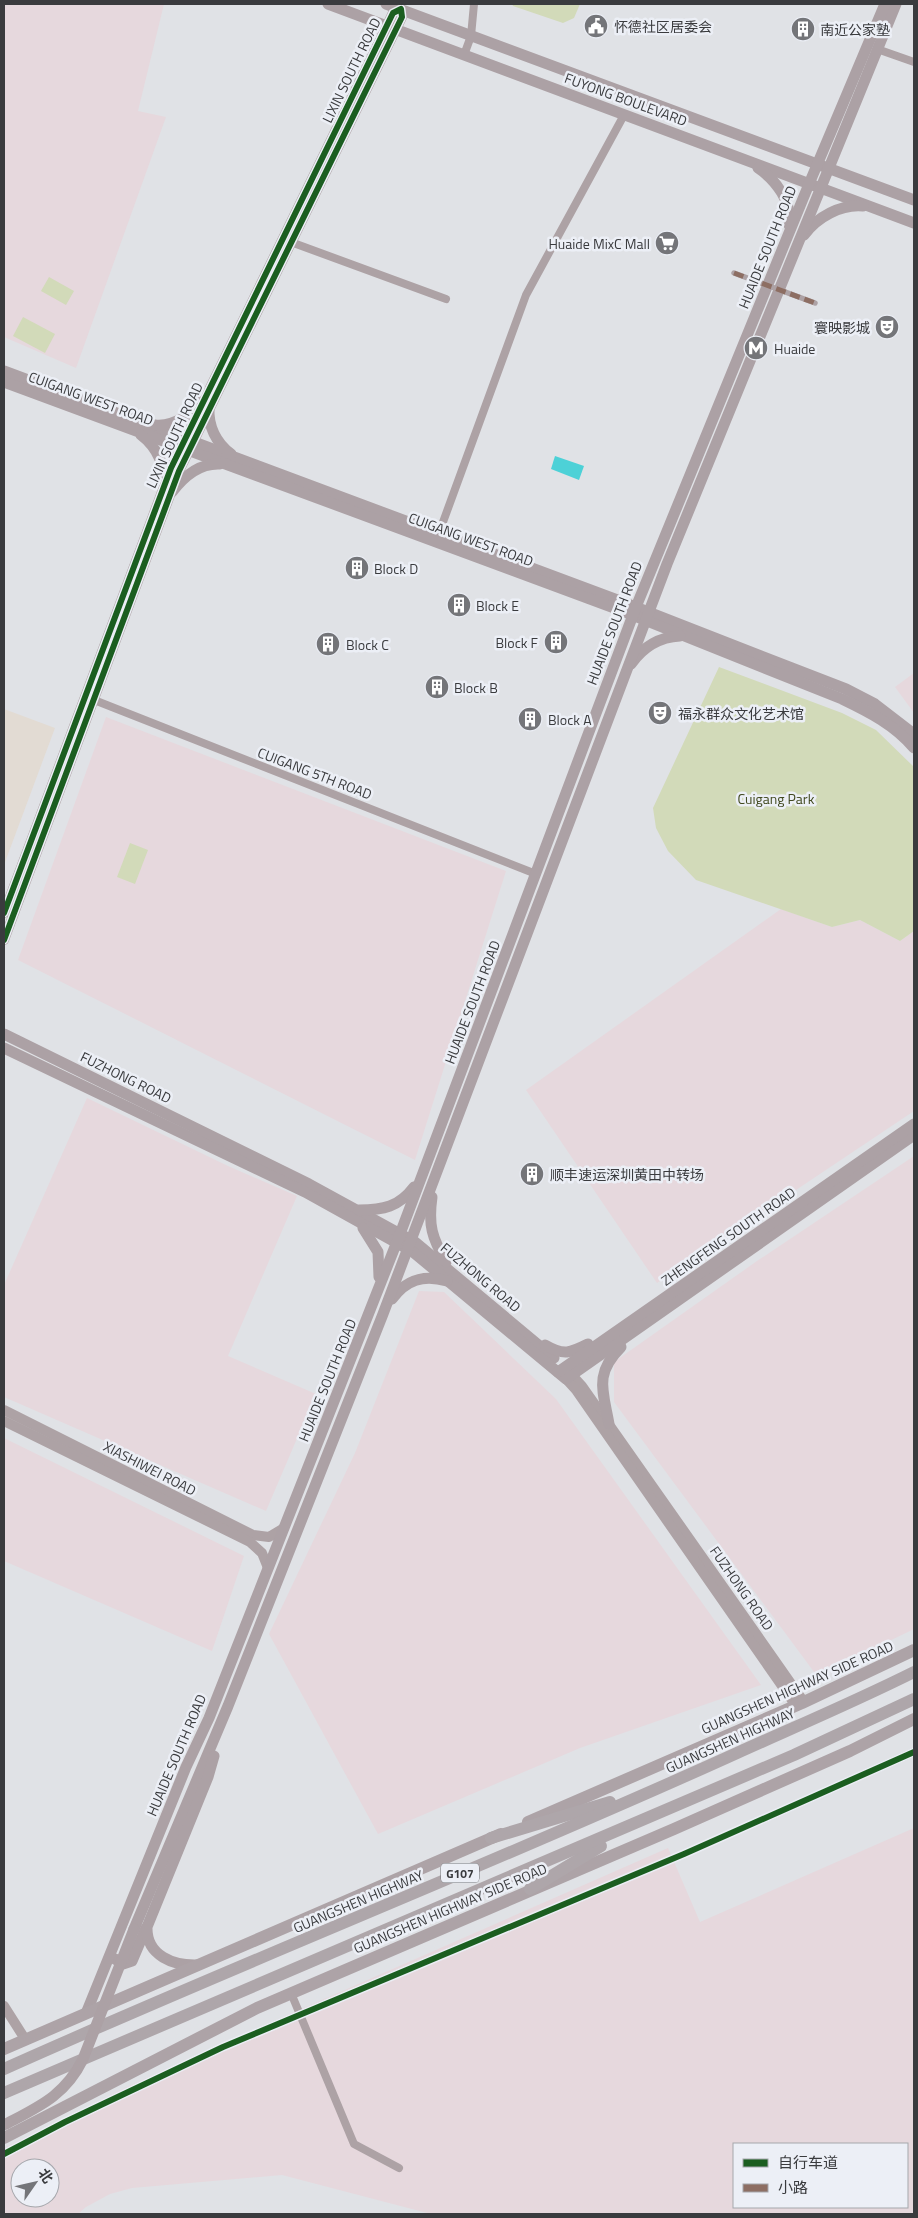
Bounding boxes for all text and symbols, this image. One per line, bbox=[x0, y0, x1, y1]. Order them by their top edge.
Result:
public building icon: 怀德社区居委会 bbox=[583, 13, 609, 39]
street label: LIXIN SOUTH ROAD bbox=[316, 14, 386, 126]
place label: 怀德社区居委会 bbox=[614, 16, 712, 37]
building icon: 南近公家塾 bbox=[790, 16, 816, 42]
place label: 南近公家塾 bbox=[820, 19, 890, 40]
street label: FUYONG BOULEVARD bbox=[562, 67, 690, 131]
street label: HUAIDE SOUTH ROAD bbox=[733, 182, 801, 312]
supermarket icon: Huaide MixC Mall bbox=[654, 230, 680, 256]
place label: Huaide MixC Mall bbox=[548, 233, 650, 254]
theatre icon: 寰映影城 bbox=[874, 314, 900, 340]
place label: 寰映影城 bbox=[814, 317, 870, 338]
metro station icon: Huaide bbox=[743, 335, 769, 361]
place label: Huaide bbox=[774, 338, 815, 359]
street label: CUIGANG WEST ROAD bbox=[26, 366, 156, 430]
street label: LIXIN SOUTH ROAD bbox=[140, 379, 208, 491]
street label: CUIGANG WEST ROAD bbox=[406, 507, 536, 571]
building icon: Block D bbox=[344, 555, 370, 581]
place label: Block D bbox=[374, 558, 418, 579]
street label: HUAIDE SOUTH ROAD bbox=[581, 558, 647, 688]
building icon: Block E bbox=[446, 592, 472, 618]
place label: Block E bbox=[476, 595, 519, 616]
building icon: Block F bbox=[543, 629, 569, 655]
building icon: Block C bbox=[315, 631, 341, 657]
place label: Block F bbox=[495, 632, 538, 653]
place label: Block C bbox=[346, 634, 389, 655]
building icon: Block B bbox=[424, 674, 450, 700]
place label: Block B bbox=[454, 677, 498, 698]
theatre icon: 福永群众文化艺术馆 bbox=[647, 700, 673, 726]
place label: 福永群众文化艺术馆 bbox=[678, 703, 804, 724]
building icon: Block A bbox=[517, 706, 543, 732]
place label: Block A bbox=[548, 709, 592, 730]
street label: CUIGANG 5TH ROAD bbox=[255, 742, 375, 804]
park label: Cuigang Park bbox=[738, 788, 815, 809]
street label: HUAIDE SOUTH ROAD bbox=[439, 937, 505, 1067]
street label: FUZHONG ROAD bbox=[77, 1046, 175, 1108]
building icon: 顺丰速运深圳黄田中转场 bbox=[519, 1161, 545, 1187]
place label: 顺丰速运深圳黄田中转场 bbox=[550, 1164, 704, 1185]
street label: ZHENGFENG SOUTH ROAD bbox=[656, 1182, 800, 1290]
street label: FUZHONG ROAD bbox=[436, 1237, 526, 1317]
street label: HUAIDE SOUTH ROAD bbox=[293, 1315, 361, 1445]
street label: XIASHIWEI ROAD bbox=[100, 1436, 200, 1500]
street label: FUZHONG ROAD bbox=[705, 1542, 779, 1634]
street label: GUANGSHEN HIGHWAY SIDE ROAD bbox=[697, 1635, 897, 1739]
street label: HUAIDE SOUTH ROAD bbox=[141, 1691, 211, 1819]
street label: GUANGSHEN HIGHWAY bbox=[662, 1702, 798, 1778]
street label: GUANGSHEN HIGHWAY SIDE ROAD bbox=[350, 1858, 550, 1958]
street label: GUANGSHEN HIGHWAY bbox=[290, 1864, 427, 1938]
road number: G107 bbox=[441, 1864, 479, 1882]
legend bbox=[733, 2143, 908, 2208]
text: 自行车道 bbox=[778, 2151, 838, 2174]
north arrow bbox=[10, 2158, 60, 2208]
text: 北 bbox=[34, 2164, 59, 2187]
text: 小路 bbox=[778, 2176, 808, 2199]

